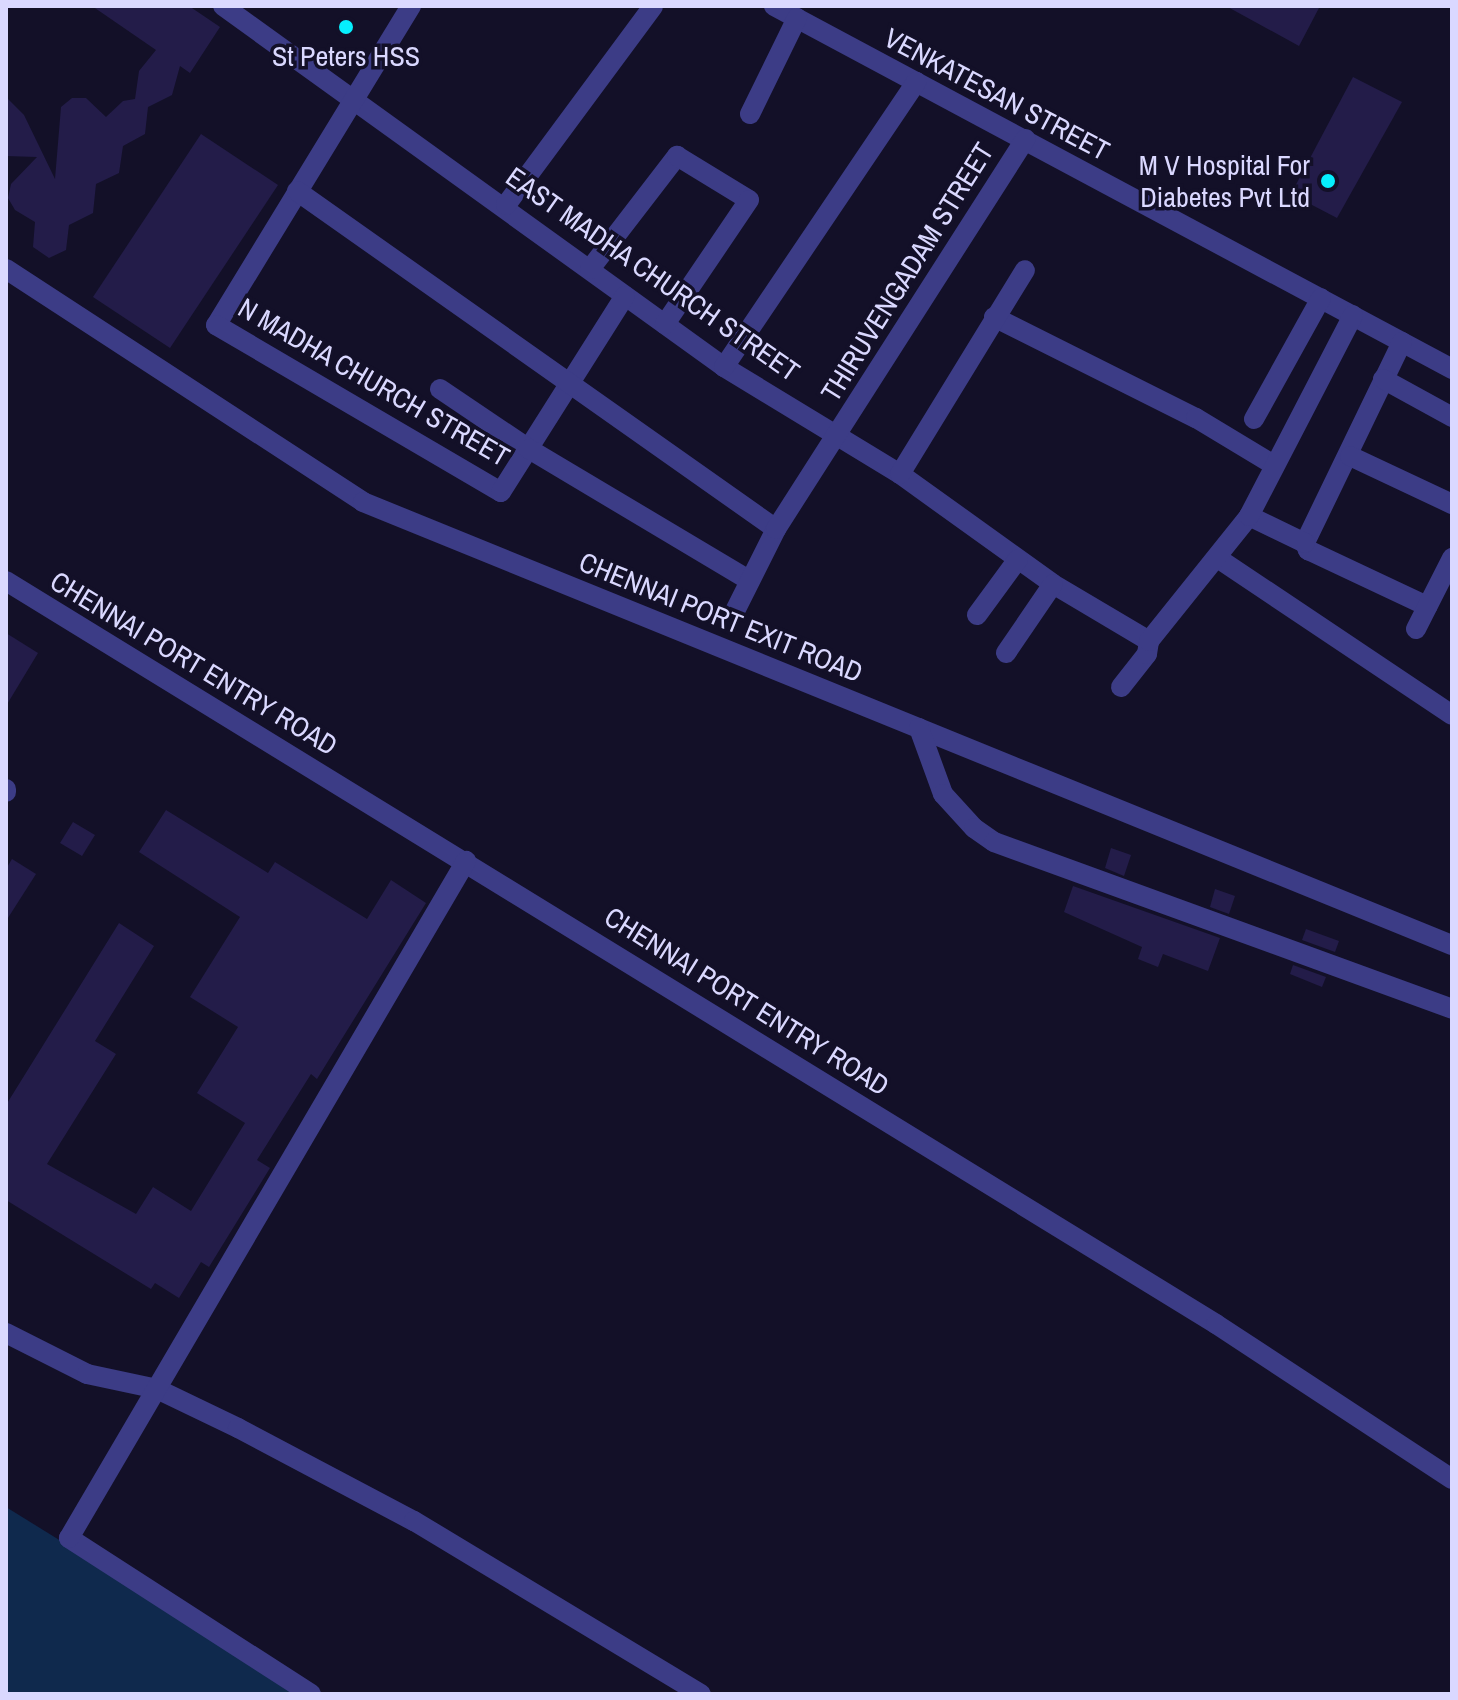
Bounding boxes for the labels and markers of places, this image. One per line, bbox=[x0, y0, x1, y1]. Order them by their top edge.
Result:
marker: St Peters HSS bbox=[337, 18, 355, 36]
place label: St Peters HSS bbox=[272, 39, 420, 73]
place label: M V Hospital For Diabetes Pvt Ltd bbox=[1139, 148, 1310, 214]
marker: M V Hospital For Diabetes Pvt Ltd bbox=[1317, 170, 1339, 192]

